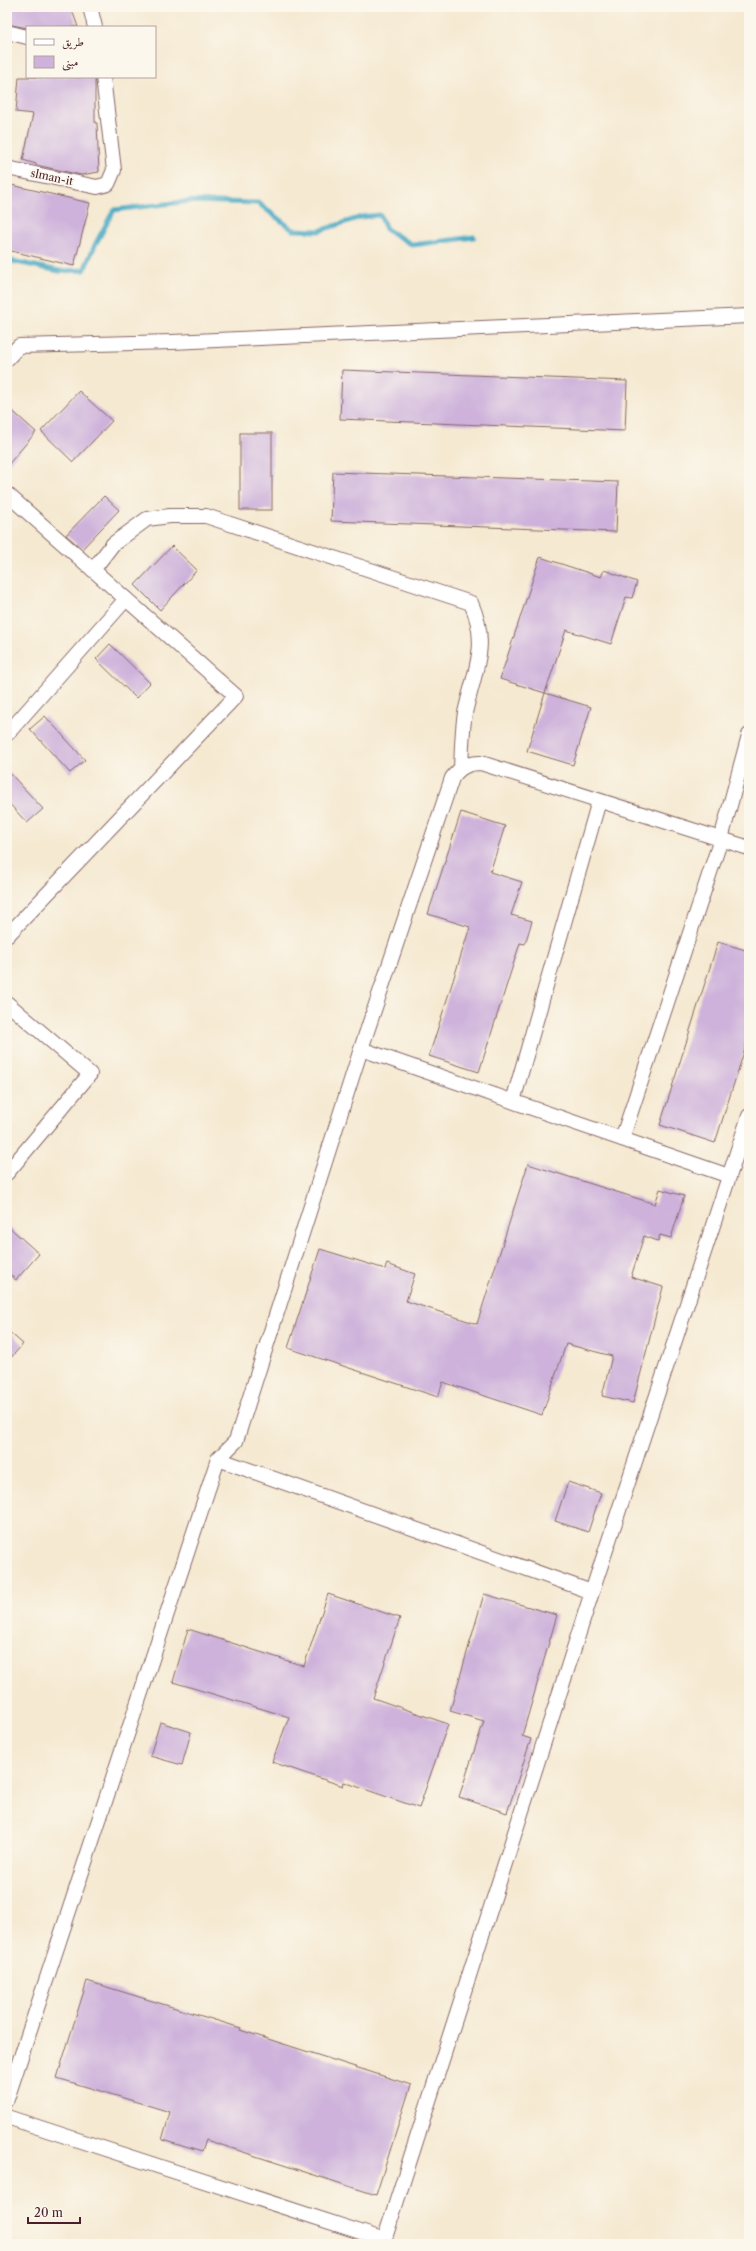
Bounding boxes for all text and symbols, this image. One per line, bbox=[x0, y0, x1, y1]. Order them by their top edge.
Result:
legend bbox=[26, 26, 156, 78]
text: طريق bbox=[62, 34, 84, 50]
text: مبنى bbox=[62, 54, 78, 71]
street label: slman-it bbox=[29, 166, 75, 188]
scale bar bbox=[28, 2199, 80, 2225]
text: 20 m bbox=[34, 2205, 63, 2220]

